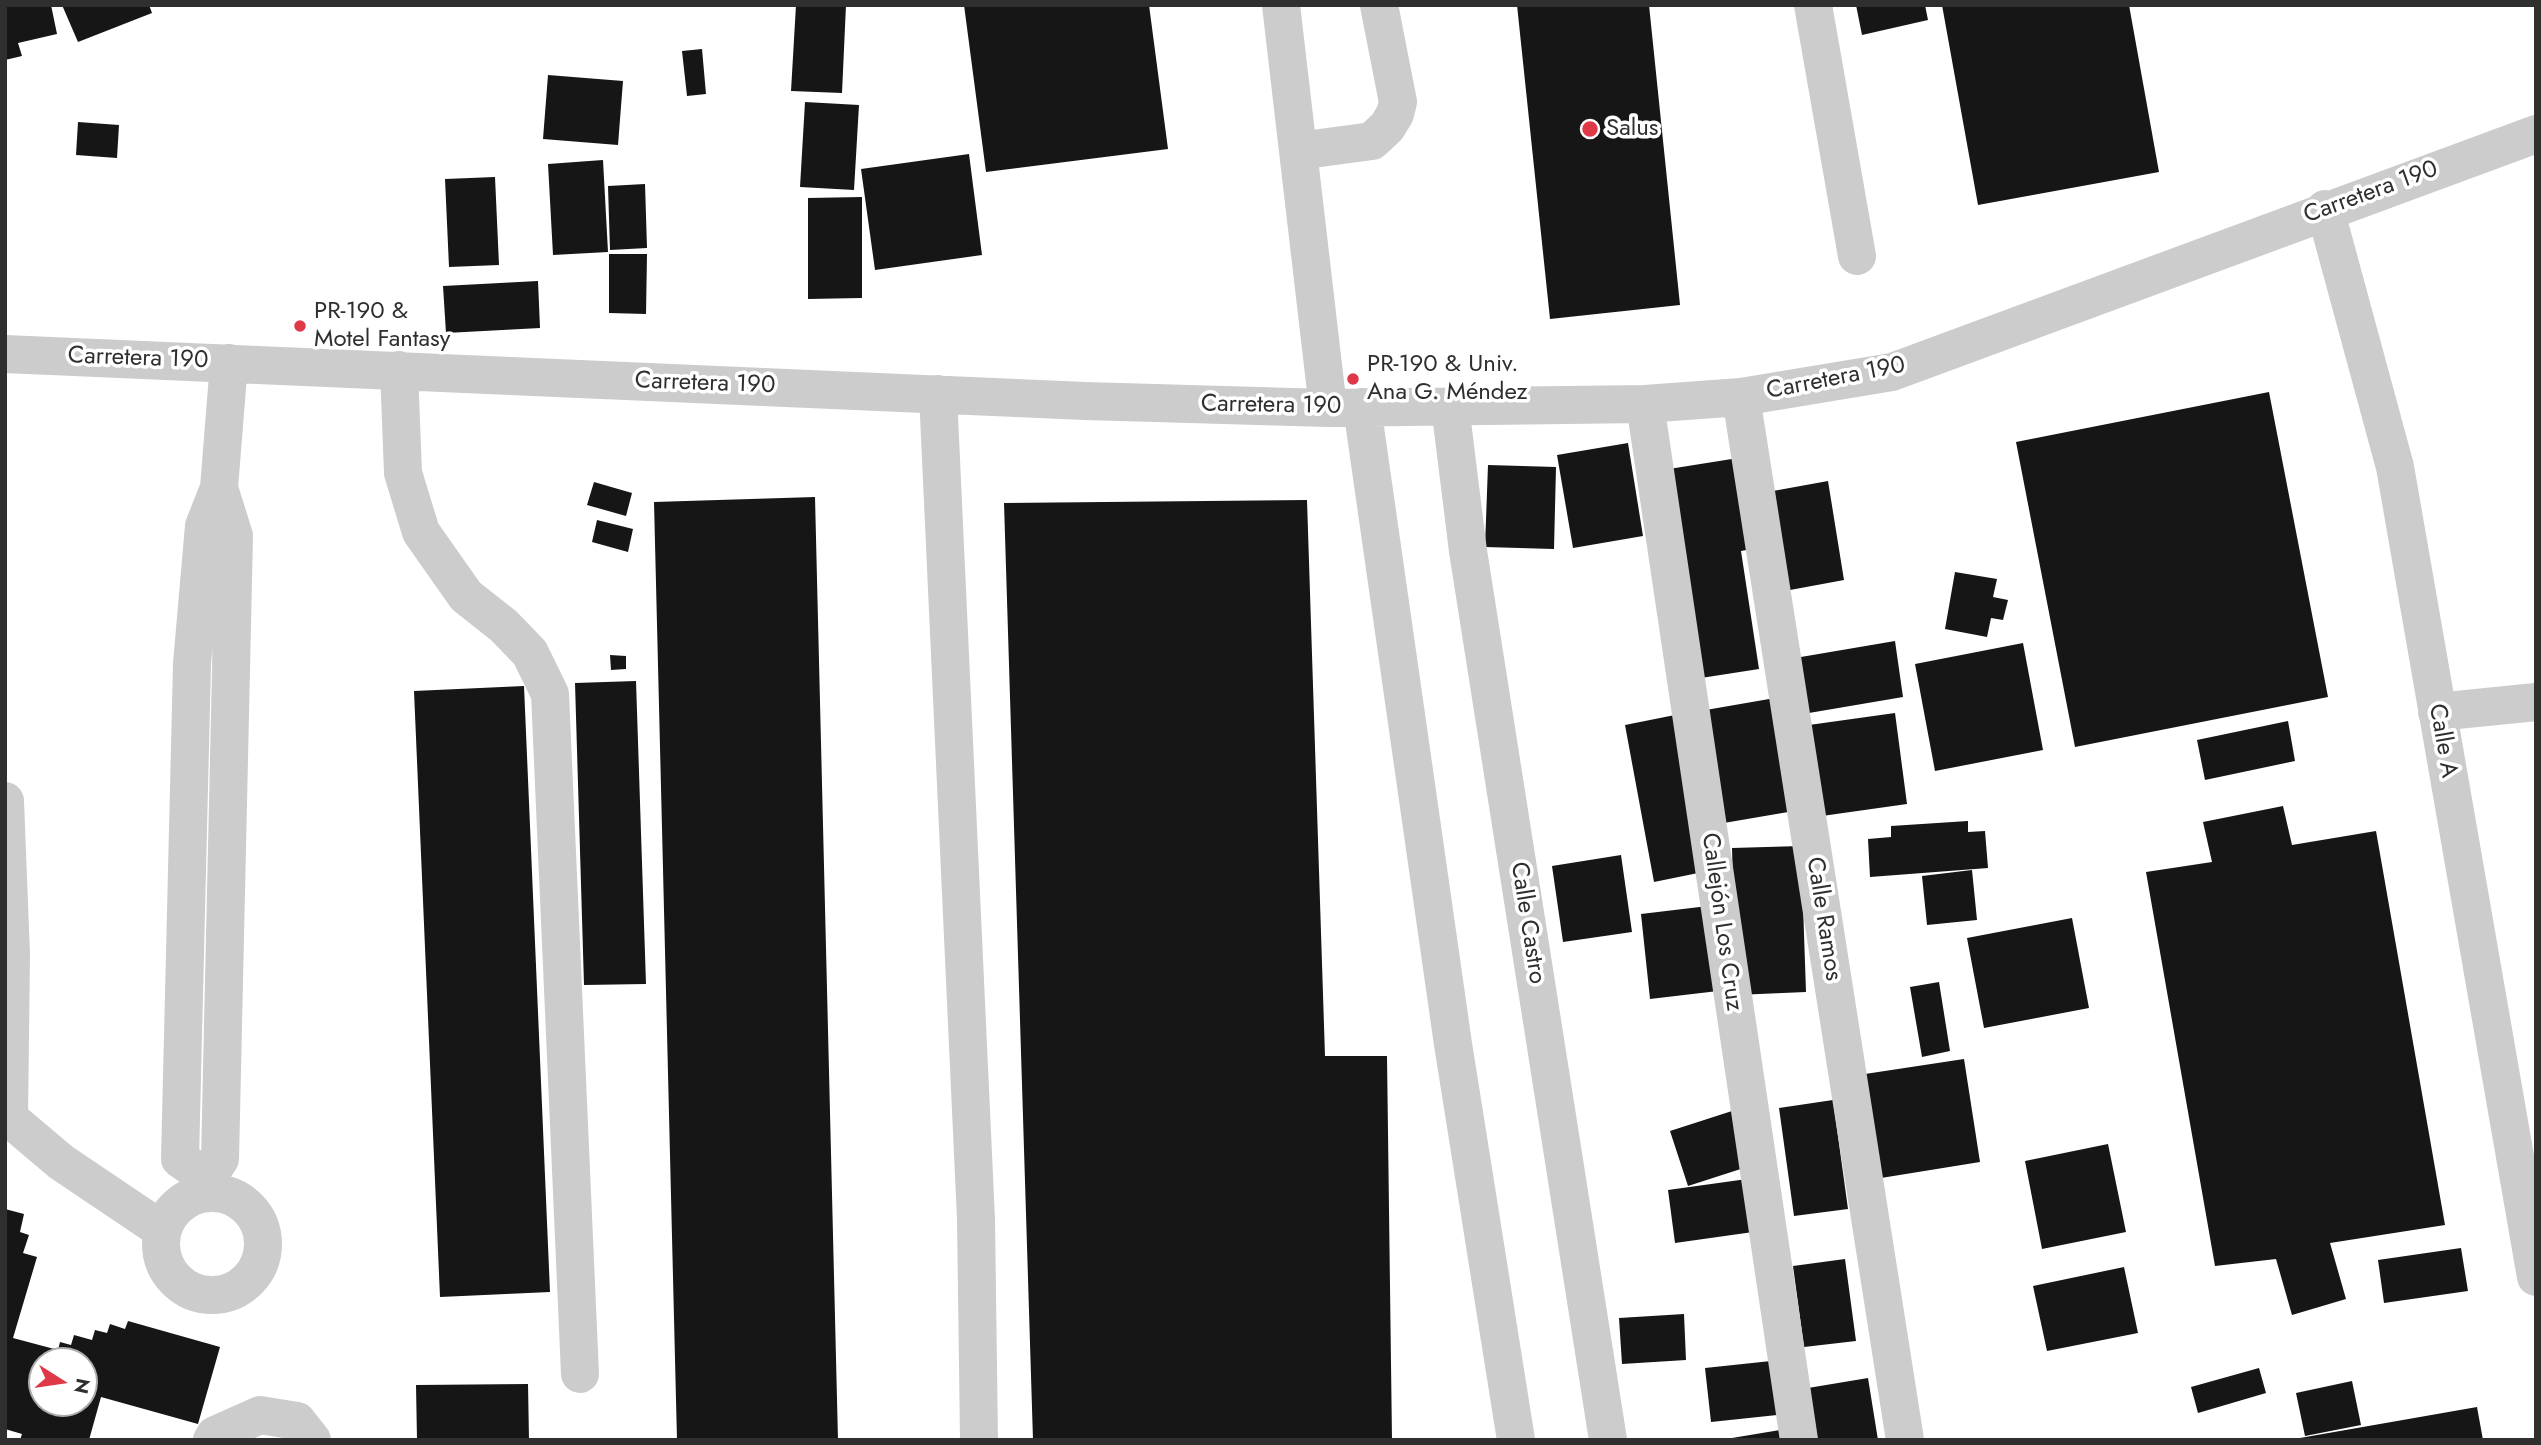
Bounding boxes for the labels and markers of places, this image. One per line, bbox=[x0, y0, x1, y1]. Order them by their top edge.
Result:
place label: Salus bbox=[1606, 115, 1658, 143]
marker: Salus bbox=[1580, 119, 1600, 139]
place label: PR-190 & Motel Fantasy bbox=[314, 298, 450, 354]
marker: PR-190 & Motel Fantasy bbox=[292, 318, 308, 334]
place label: PR-190 & Univ. Ana G. Méndez bbox=[1367, 351, 1528, 407]
marker: PR-190 & Univ. Ana G. Méndez bbox=[1345, 371, 1361, 387]

